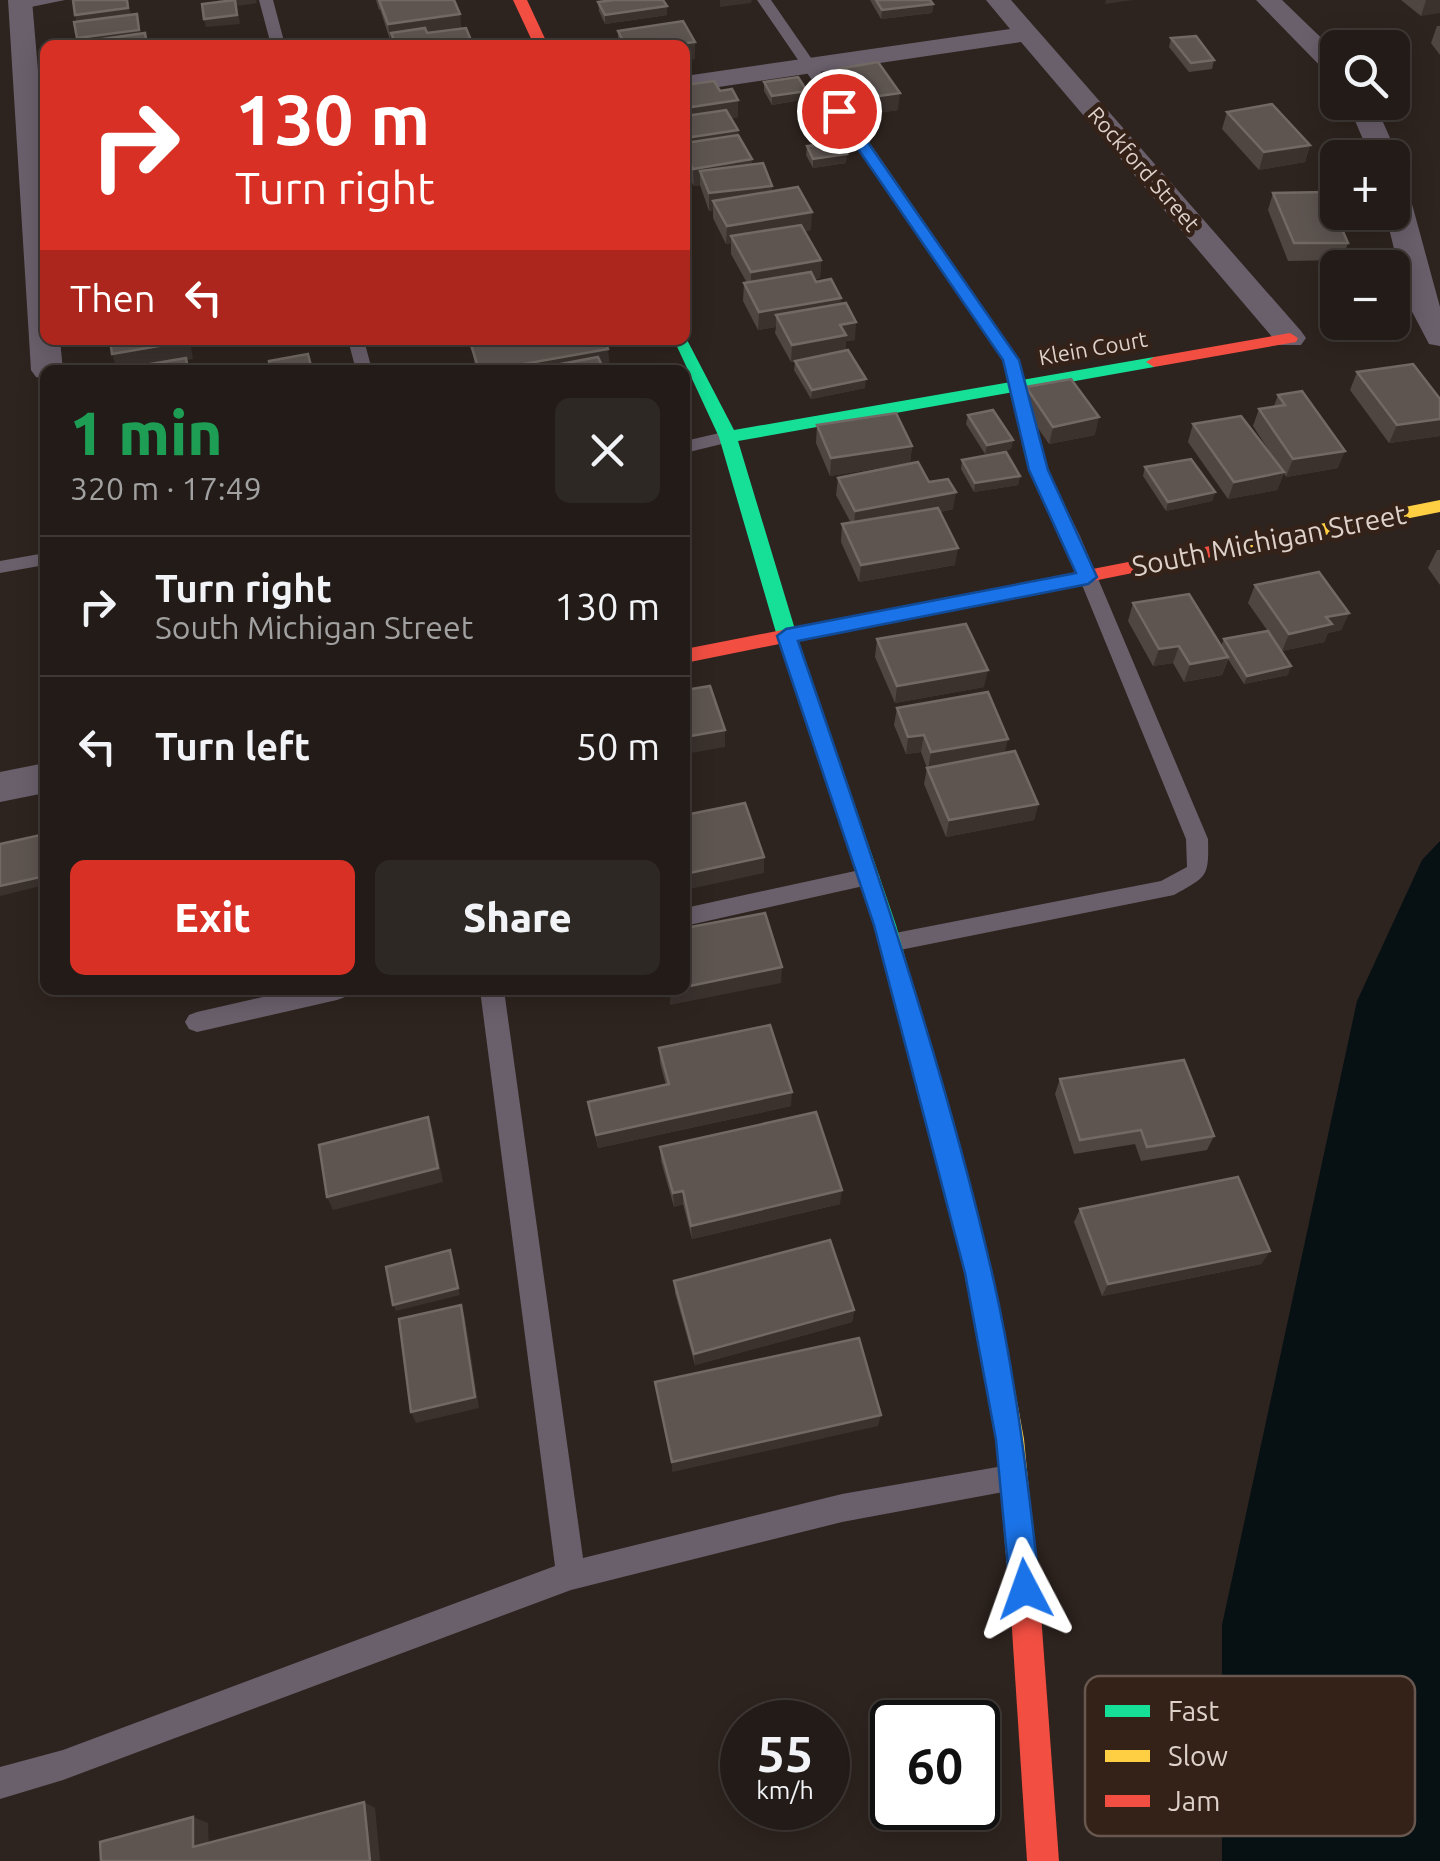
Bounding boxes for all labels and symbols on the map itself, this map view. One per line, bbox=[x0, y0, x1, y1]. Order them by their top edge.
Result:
pin bbox=[797, 69, 882, 154]
street label: Rockford Street bbox=[1084, 101, 1205, 236]
street label: Klein Court bbox=[1037, 326, 1150, 369]
street label: South Michigan Street bbox=[1129, 498, 1409, 581]
position arrow bbox=[973, 1537, 1077, 1641]
legend bbox=[1085, 1676, 1415, 1836]
text: Fast bbox=[1168, 1695, 1219, 1726]
speed limit sign: 60 bbox=[870, 1700, 1000, 1830]
text: Slow bbox=[1168, 1740, 1228, 1771]
text: Jam bbox=[1168, 1785, 1220, 1816]

